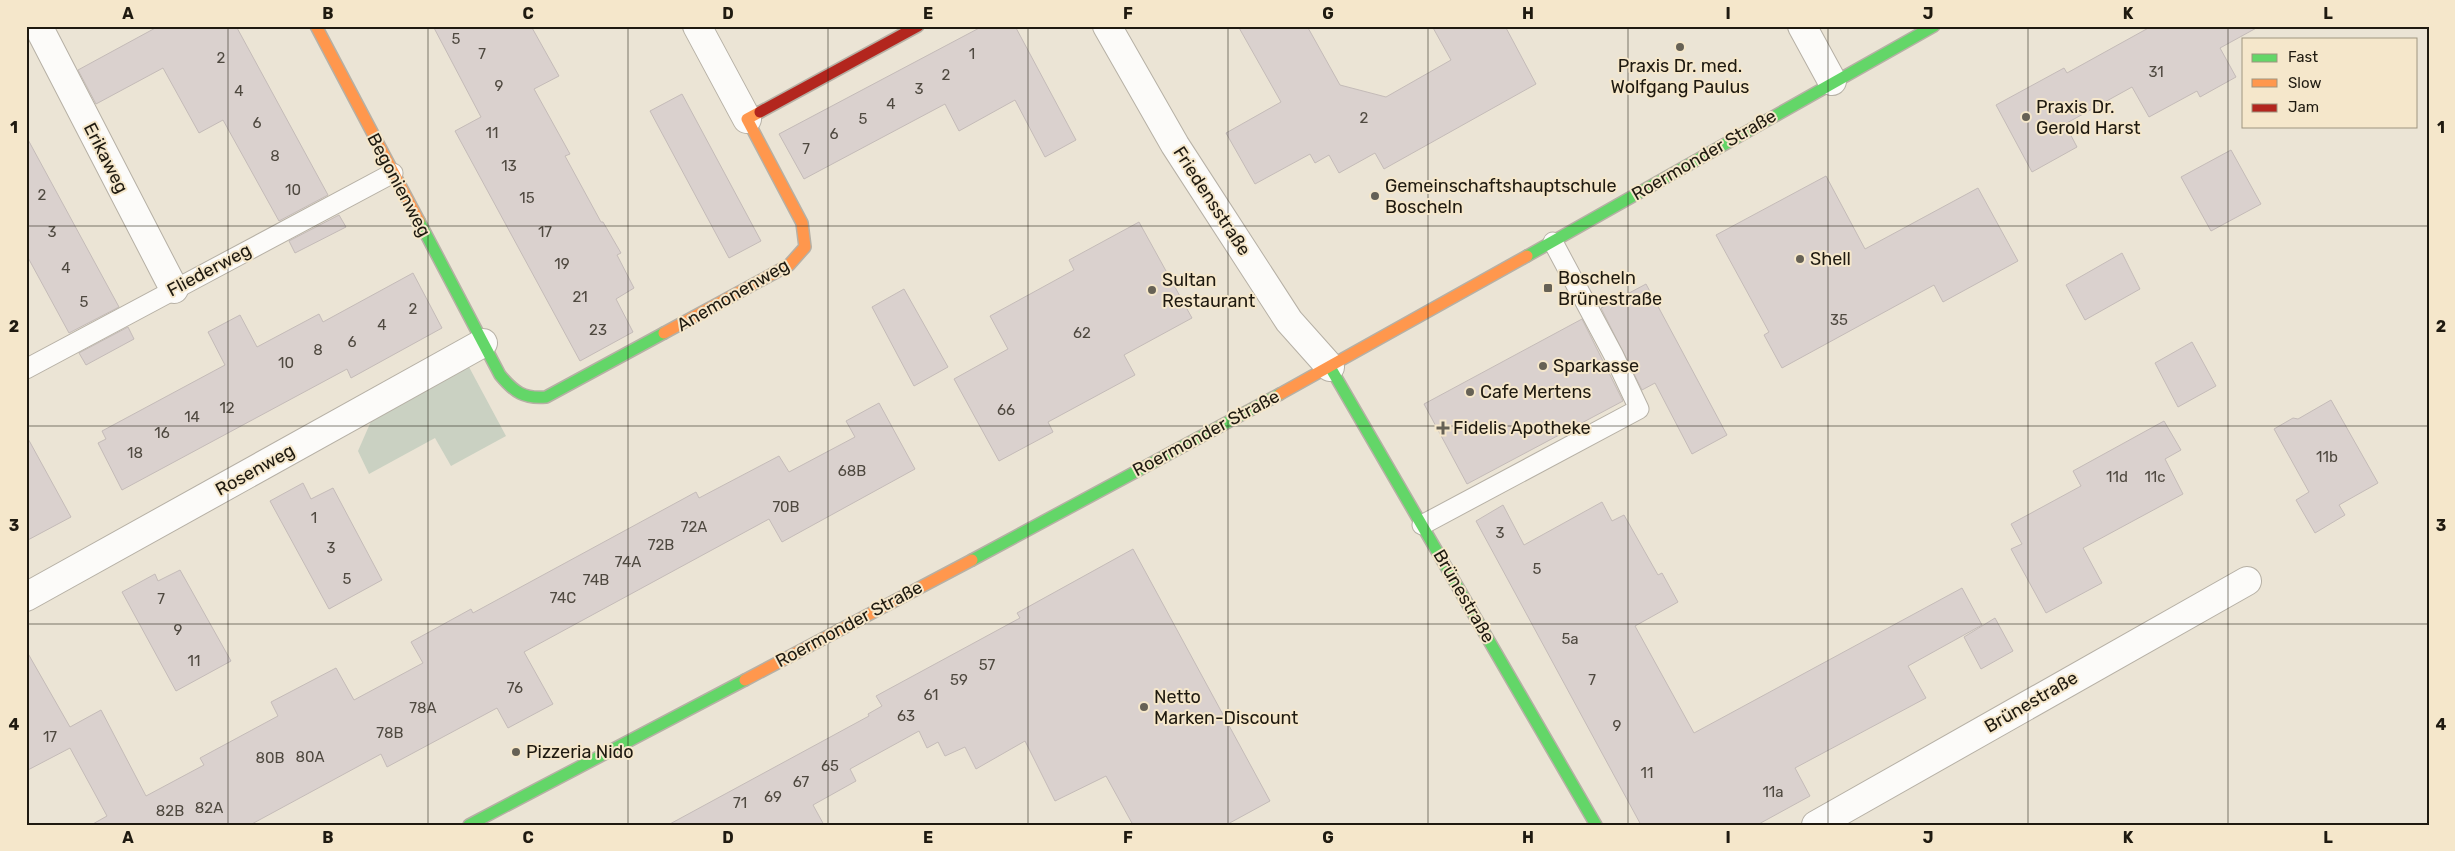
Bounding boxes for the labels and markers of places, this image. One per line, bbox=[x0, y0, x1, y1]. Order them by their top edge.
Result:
marker: Praxis Dr. med. Wolfgang Paulus bbox=[1674, 41, 1686, 53]
place label: Praxis Dr. med. Wolfgang Paulus bbox=[1611, 55, 1749, 98]
place label: Praxis Dr. Gerold Harst bbox=[2036, 96, 2141, 139]
marker: Praxis Dr. Gerold Harst bbox=[2020, 111, 2032, 123]
place label: Gemeinschaftshauptschule Boscheln bbox=[1385, 175, 1617, 218]
marker: Gemeinschaftshauptschule Boscheln bbox=[1369, 190, 1381, 202]
place label: Shell bbox=[1810, 248, 1851, 270]
marker: Shell bbox=[1794, 253, 1806, 265]
place label: Boscheln Brünestraße bbox=[1558, 267, 1662, 310]
place label: Sultan Restaurant bbox=[1162, 269, 1255, 312]
marker: Boscheln Brünestraße bbox=[1542, 282, 1554, 294]
marker: Sultan Restaurant bbox=[1146, 284, 1158, 296]
place label: Sparkasse bbox=[1553, 355, 1639, 377]
marker: Sparkasse bbox=[1537, 360, 1549, 372]
place label: Cafe Mertens bbox=[1480, 381, 1592, 403]
marker: Cafe Mertens bbox=[1464, 386, 1476, 398]
place label: Fidelis Apotheke bbox=[1453, 417, 1591, 439]
marker: Fidelis Apotheke bbox=[1437, 422, 1449, 434]
place label: Netto Marken-Discount bbox=[1154, 686, 1298, 729]
marker: Netto Marken-Discount bbox=[1138, 701, 1150, 713]
place label: Pizzeria Nido bbox=[526, 741, 634, 763]
marker: Pizzeria Nido bbox=[510, 746, 522, 758]

